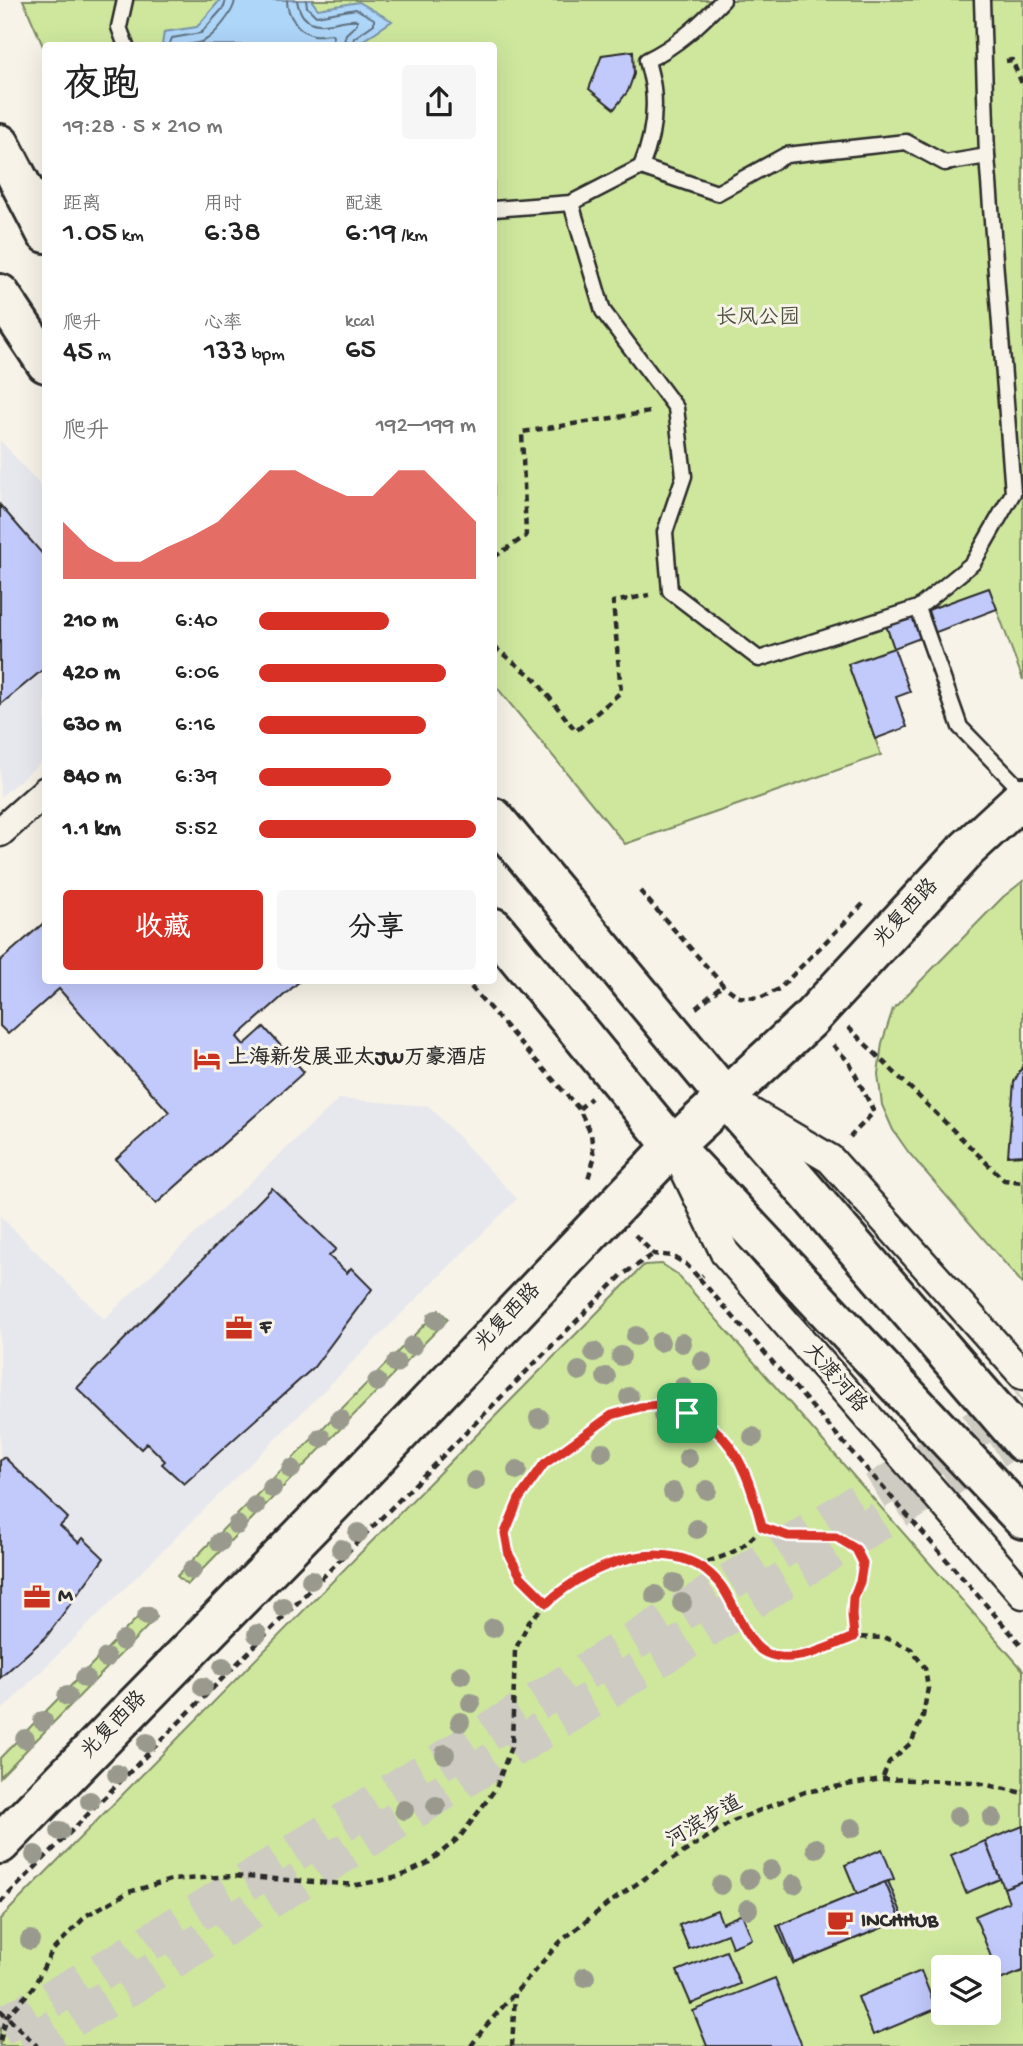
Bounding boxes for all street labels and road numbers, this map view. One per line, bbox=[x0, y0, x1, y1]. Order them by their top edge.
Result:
street label: 光复西路 bbox=[868, 873, 945, 953]
street label: 光复西路 bbox=[469, 1278, 547, 1357]
street label: 大渡河路 bbox=[797, 1338, 872, 1419]
street label: 光复西路 bbox=[75, 1686, 153, 1765]
street label: 河滨步道 bbox=[661, 1789, 748, 1855]

